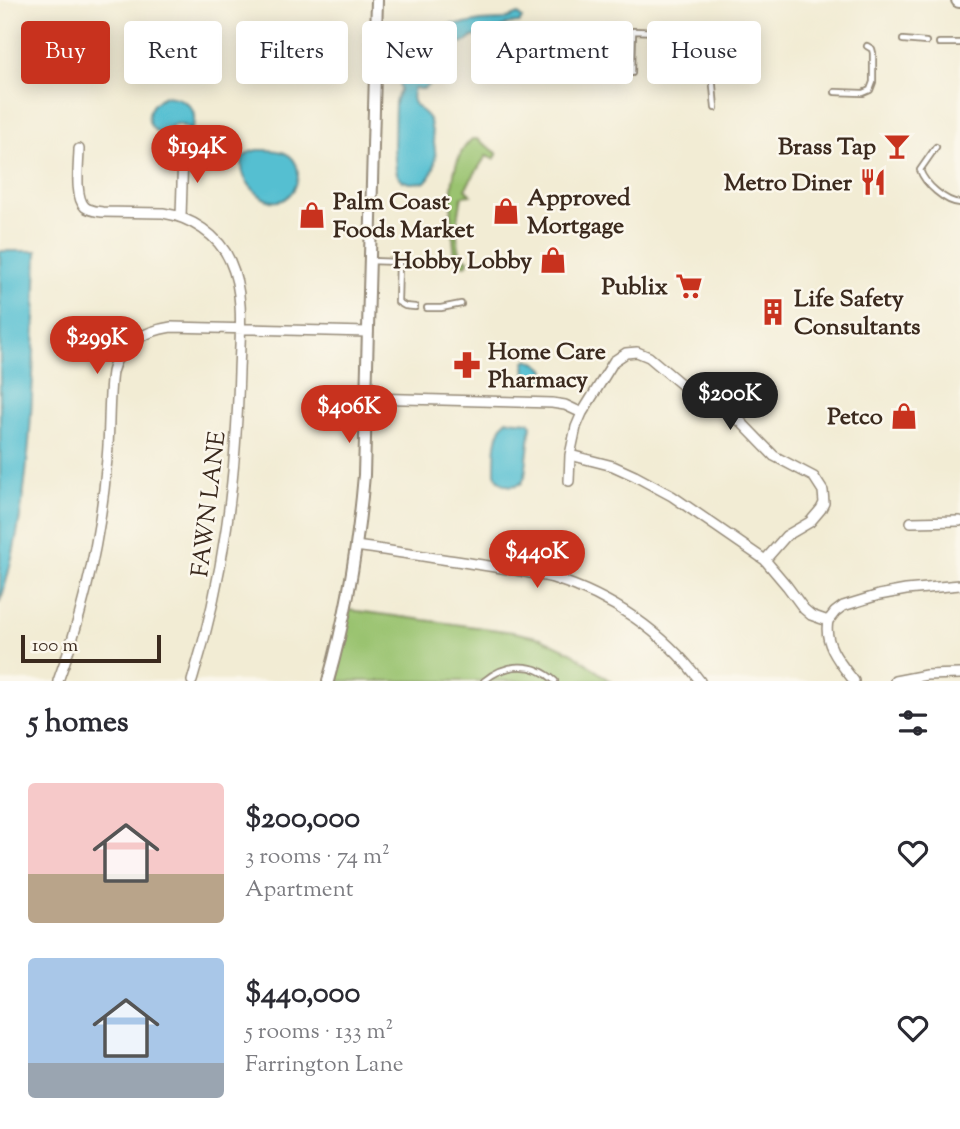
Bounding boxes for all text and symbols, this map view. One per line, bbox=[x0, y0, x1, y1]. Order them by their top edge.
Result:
chip: Buy bbox=[21, 21, 110, 84]
chip: Rent bbox=[124, 21, 222, 84]
chip: Filters bbox=[236, 21, 348, 84]
chip: New bbox=[362, 21, 457, 84]
chip: Apartment bbox=[471, 21, 633, 84]
chip: House bbox=[647, 21, 761, 84]
pin: $194K bbox=[148, 125, 246, 185]
text: $194K bbox=[167, 131, 227, 164]
place label: Brass Tap bbox=[778, 131, 876, 165]
bar icon: Brass Tap bbox=[882, 131, 912, 161]
place label: Metro Diner bbox=[724, 167, 853, 201]
restaurant icon: Metro Diner bbox=[858, 167, 888, 197]
place label: Approved Mortgage bbox=[527, 182, 631, 244]
place label: Palm Coast Foods Market bbox=[333, 186, 475, 248]
shop icon: Approved Mortgage bbox=[491, 196, 521, 226]
shop icon: Palm Coast Foods Market bbox=[297, 200, 327, 230]
place label: Hobby Lobby bbox=[393, 245, 532, 279]
shop icon: Hobby Lobby bbox=[538, 245, 568, 275]
place label: Publix bbox=[602, 271, 668, 305]
supermarket icon: Publix bbox=[674, 271, 704, 301]
place label: Life Safety Consultants bbox=[794, 283, 921, 345]
building icon: Life Safety Consultants bbox=[758, 297, 788, 327]
pin: $299K bbox=[48, 316, 146, 376]
text: $299K bbox=[66, 322, 128, 355]
place label: Home Care Pharmacy bbox=[488, 336, 606, 398]
pharmacy icon: Home Care Pharmacy bbox=[452, 350, 482, 380]
pin: $200K bbox=[681, 372, 779, 432]
text: $200K bbox=[698, 378, 762, 411]
pin: $406K bbox=[300, 386, 398, 445]
text: $406K bbox=[317, 391, 381, 424]
place label: Petco bbox=[827, 401, 883, 435]
shop icon: Petco bbox=[889, 401, 919, 431]
street label: FAWN LANE bbox=[184, 429, 236, 579]
pin: $440K bbox=[488, 530, 586, 590]
text: $440K bbox=[505, 536, 569, 569]
scale bar bbox=[21, 632, 161, 664]
text: 100 m bbox=[32, 633, 78, 660]
text: 5 homes bbox=[28, 702, 129, 745]
icon: filters bbox=[894, 704, 932, 742]
text: $200,000 bbox=[245, 798, 360, 841]
icon: home bbox=[84, 811, 168, 895]
icon: heart bbox=[894, 834, 932, 872]
text: 3 rooms · 74 m² bbox=[245, 841, 390, 874]
text: Apartment bbox=[245, 874, 354, 907]
text: $440,000 bbox=[245, 973, 360, 1016]
icon: home bbox=[84, 986, 168, 1070]
icon: heart bbox=[894, 1009, 932, 1047]
text: 5 rooms · 133 m² bbox=[245, 1016, 393, 1049]
text: Farrington Lane bbox=[245, 1049, 404, 1082]

